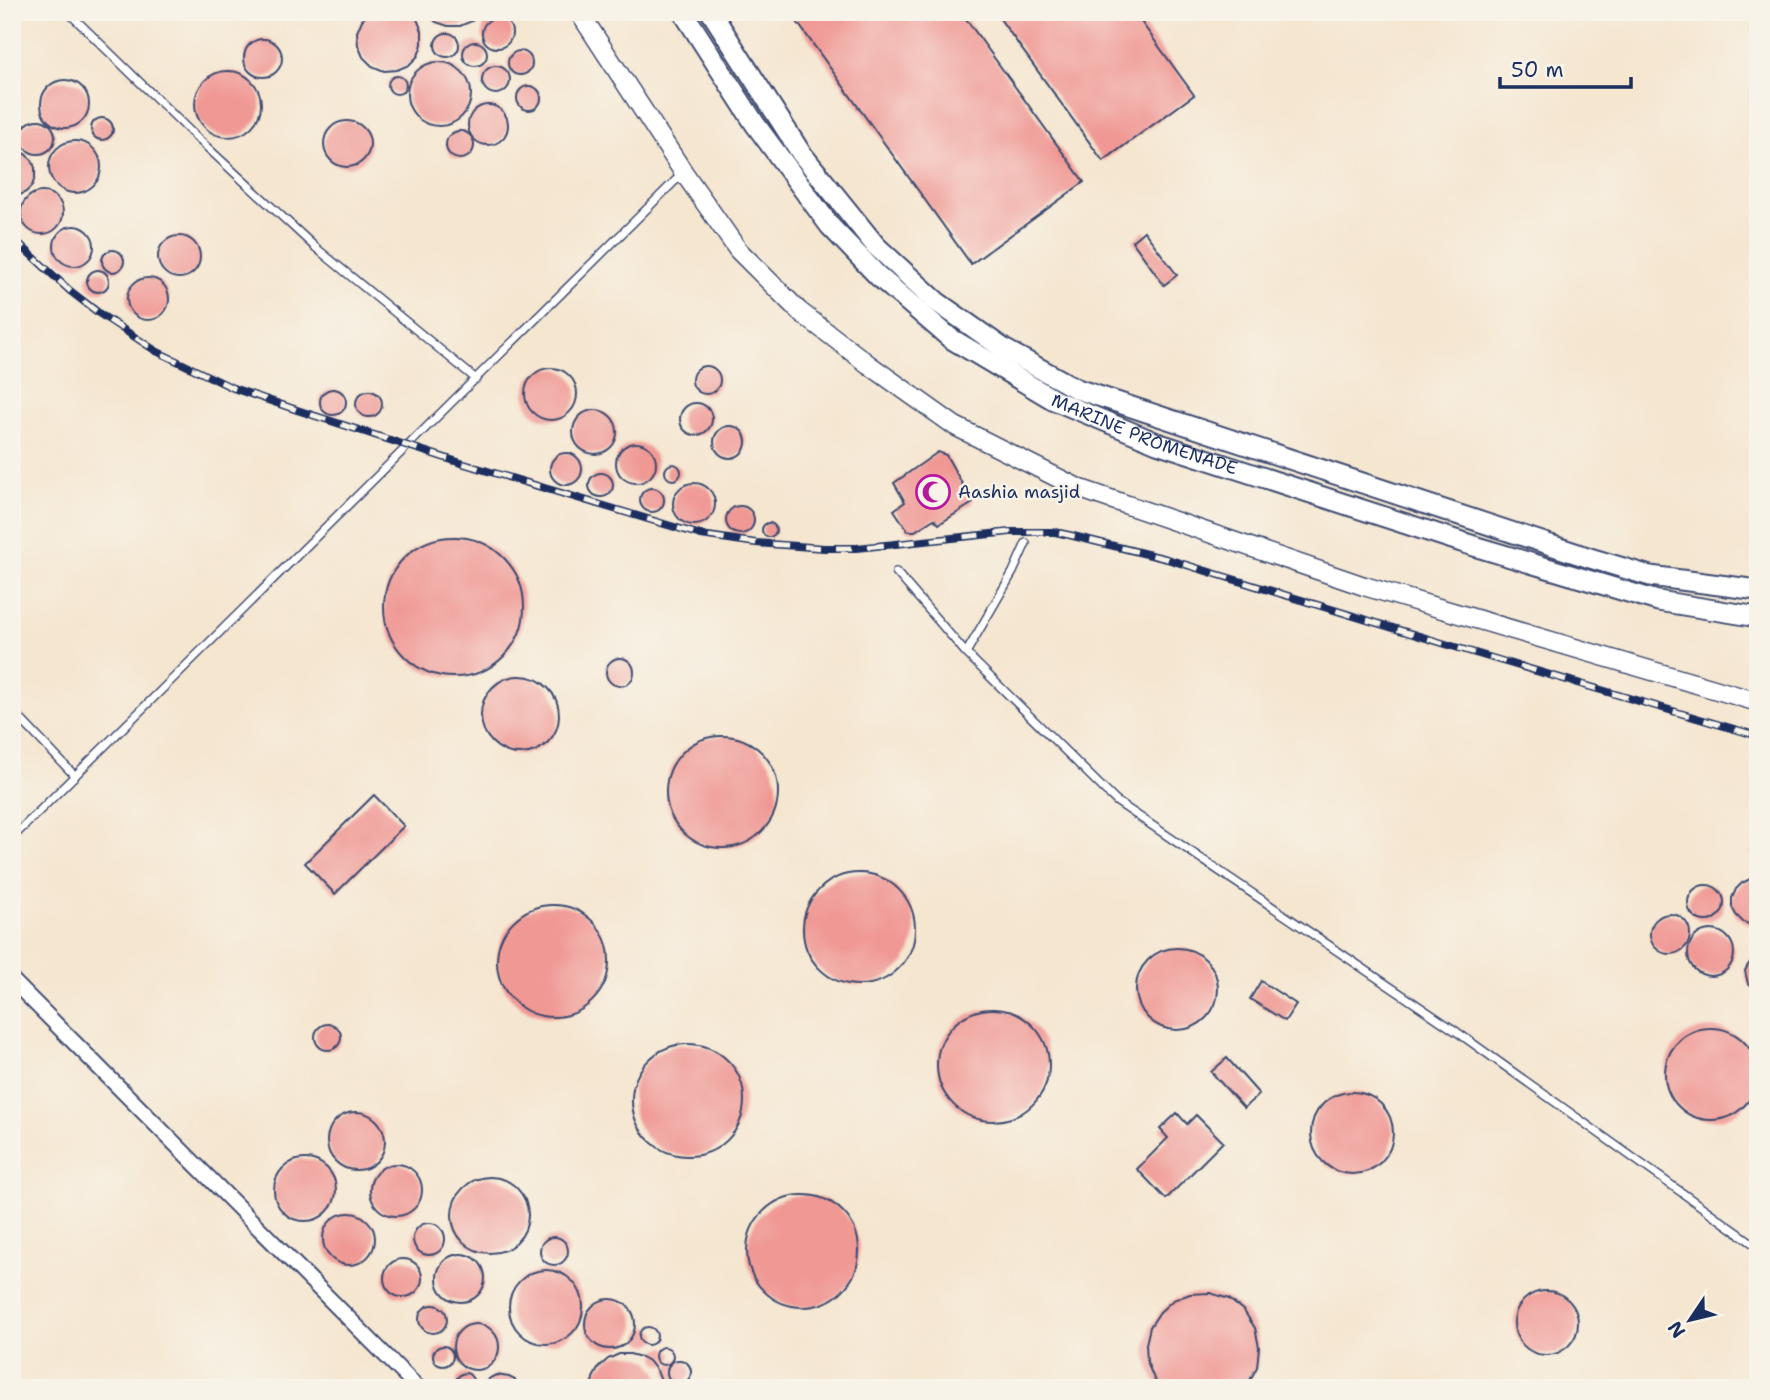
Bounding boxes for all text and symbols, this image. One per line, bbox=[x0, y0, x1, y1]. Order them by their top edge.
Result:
scale bar bbox=[1500, 46, 1632, 90]
text: 50 m bbox=[1511, 56, 1564, 84]
street label: MARINE PROMENADE bbox=[1048, 388, 1241, 480]
mosque icon: Aashia masjid bbox=[914, 473, 952, 511]
place label: Aashia masjid bbox=[958, 480, 1080, 504]
north arrow bbox=[1654, 1284, 1724, 1354]
text: N bbox=[1662, 1316, 1691, 1343]

